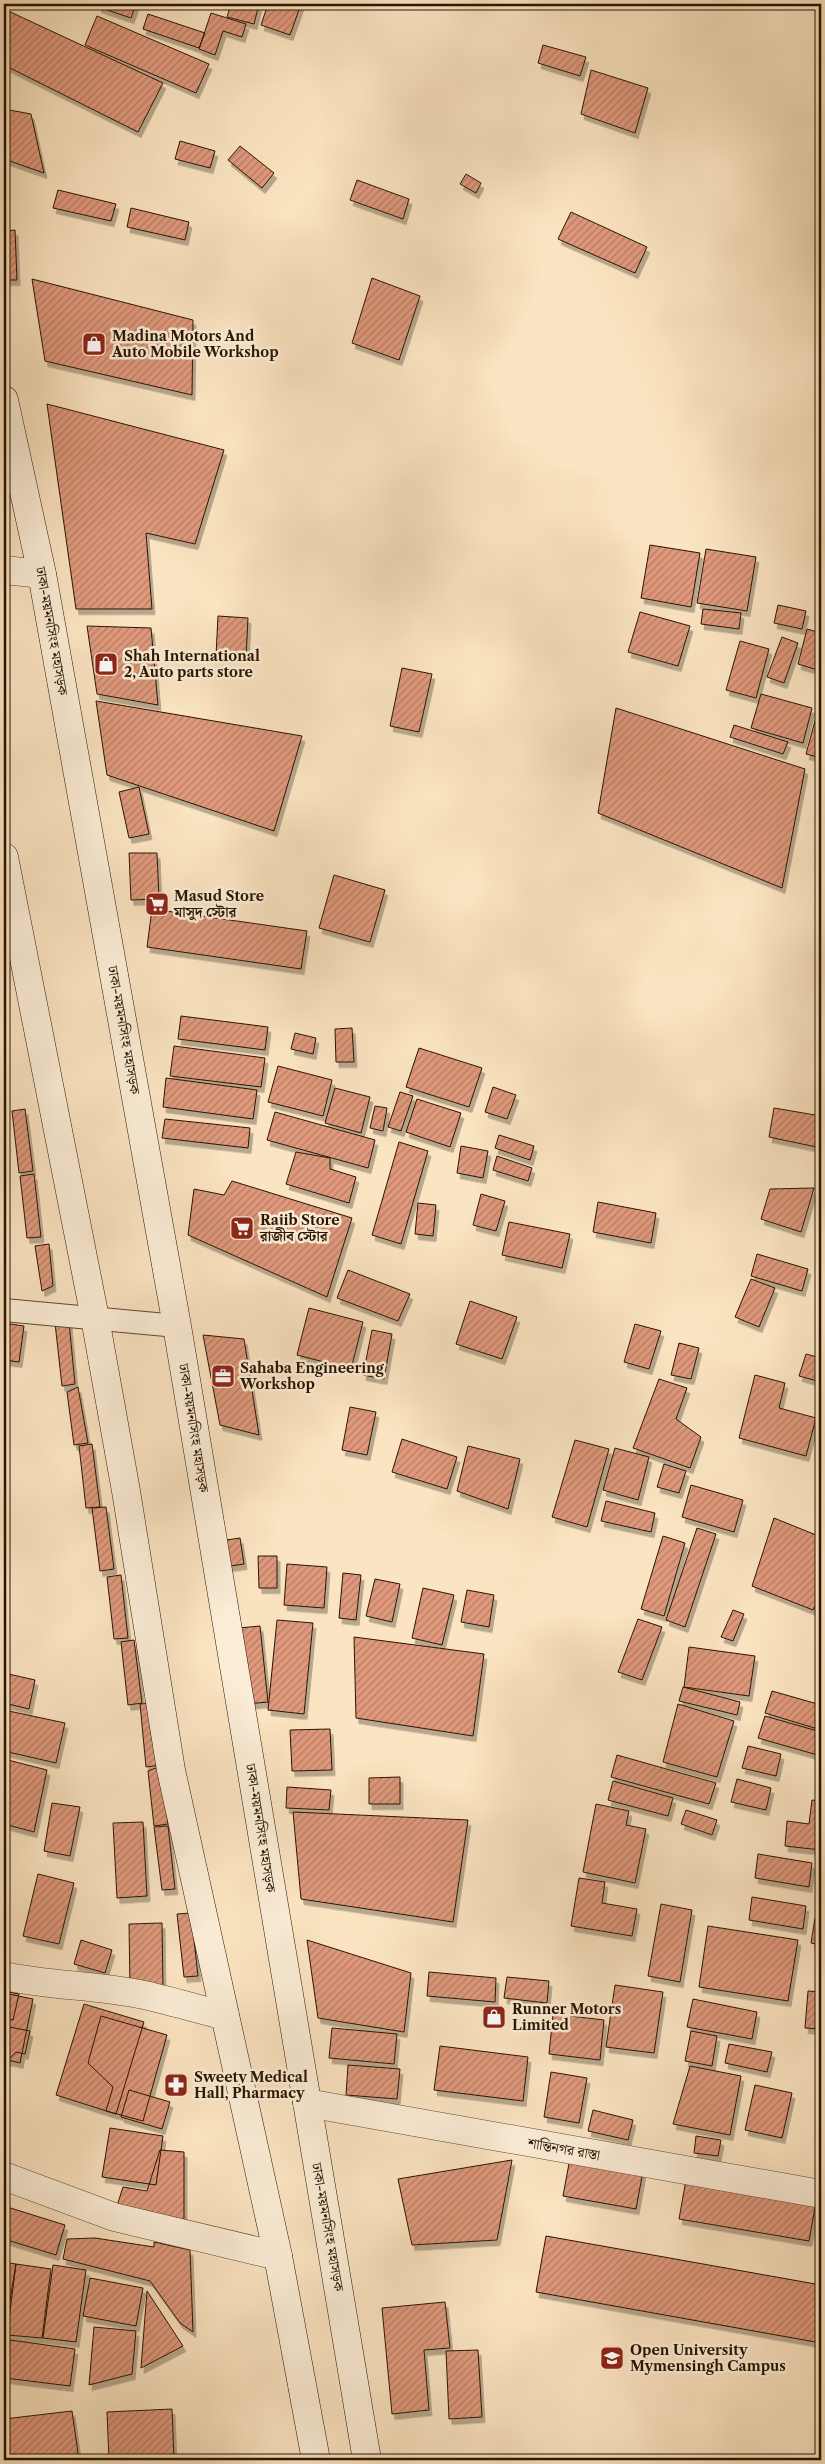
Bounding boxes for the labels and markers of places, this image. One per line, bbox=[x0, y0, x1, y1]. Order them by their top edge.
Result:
place label: Madina Motors And Auto Mobile Workshop bbox=[111, 327, 279, 361]
shop icon: Madina Motors And Auto Mobile Workshop bbox=[81, 331, 107, 357]
place label: Shah International 2, Auto parts store bbox=[124, 647, 260, 681]
shop icon: Shah International 2, Auto parts store bbox=[93, 651, 119, 677]
place label: Masud Store মাসুদ স্টোর bbox=[173, 887, 264, 921]
supermarket icon: Masud Store মাসুদ স্টোর bbox=[144, 891, 170, 917]
place label: Rajib Store রাজীব স্টোর bbox=[259, 1211, 340, 1245]
supermarket icon: Rajib Store রাজীব স্টোর bbox=[229, 1215, 255, 1241]
place label: Sahaba Engineering Workshop bbox=[239, 1359, 385, 1393]
office icon: Sahaba Engineering Workshop bbox=[210, 1363, 236, 1389]
place label: Runner Motors Limited bbox=[512, 2000, 621, 2034]
shop icon: Runner Motors Limited bbox=[481, 2004, 507, 2030]
place label: Sweety Medical Hall, Pharmacy bbox=[194, 2068, 308, 2102]
pharmacy icon: Sweety Medical Hall, Pharmacy bbox=[163, 2072, 189, 2098]
place label: Open University Mymensingh Campus bbox=[630, 2341, 786, 2375]
school or university icon: Open University Mymensingh Campus bbox=[599, 2345, 625, 2371]

